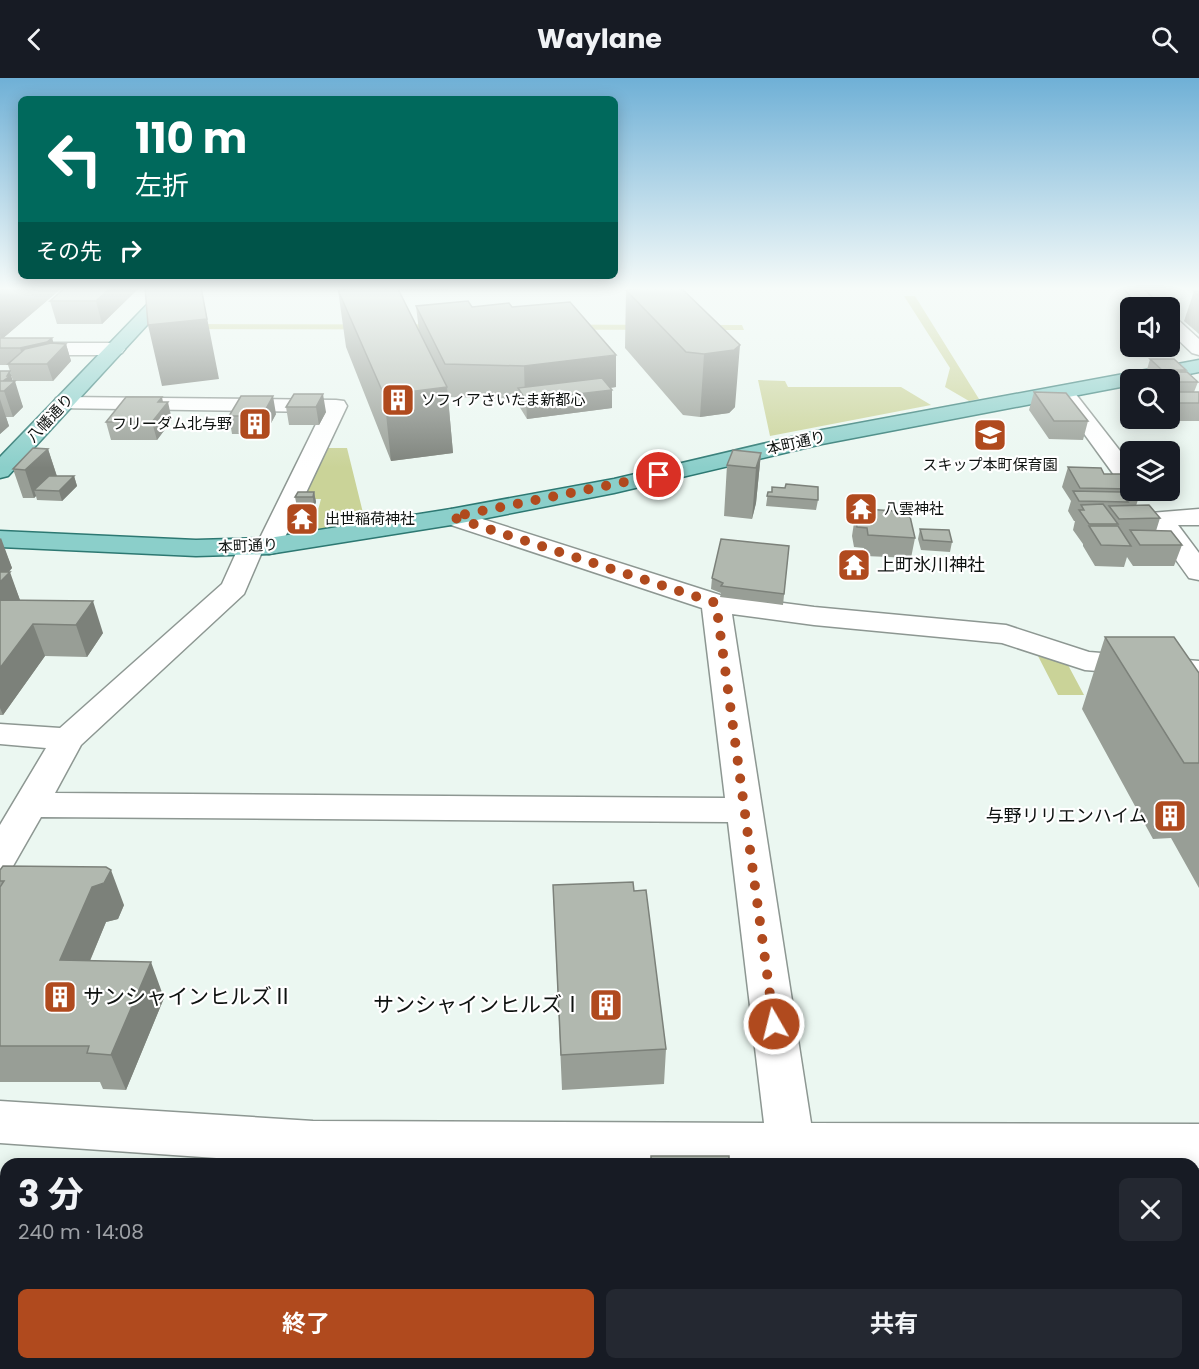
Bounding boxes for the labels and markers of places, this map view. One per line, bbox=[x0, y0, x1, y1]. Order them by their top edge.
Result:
building icon: ソフィアさいたま新都心 bbox=[380, 382, 416, 418]
place label: ソフィアさいたま新都心 bbox=[421, 389, 585, 410]
building icon: フリーダム北与野 bbox=[237, 406, 273, 442]
place label: フリーダム北与野 bbox=[112, 413, 232, 434]
school or university icon: スキップ本町保育園 bbox=[972, 417, 1008, 453]
pin bbox=[633, 449, 684, 500]
place label: スキップ本町保育園 bbox=[922, 454, 1058, 475]
temple icon: 八雲神社 bbox=[843, 491, 879, 527]
place label: 八雲神社 bbox=[884, 498, 944, 519]
temple icon: 出世稲荷神社 bbox=[284, 501, 320, 537]
place label: 出世稲荷神社 bbox=[325, 508, 415, 529]
temple icon: 上町氷川神社 bbox=[836, 547, 872, 583]
place label: 上町氷川神社 bbox=[877, 552, 985, 577]
building icon: 与野リリエンハイム bbox=[1152, 798, 1188, 834]
place label: 与野リリエンハイム bbox=[986, 803, 1147, 828]
building icon: サンシャインヒルズⅡ bbox=[42, 979, 78, 1015]
place label: サンシャインヒルズⅡ bbox=[83, 982, 293, 1011]
building icon: サンシャインヒルズⅠ bbox=[588, 987, 624, 1023]
place label: サンシャインヒルズⅠ bbox=[373, 990, 583, 1019]

